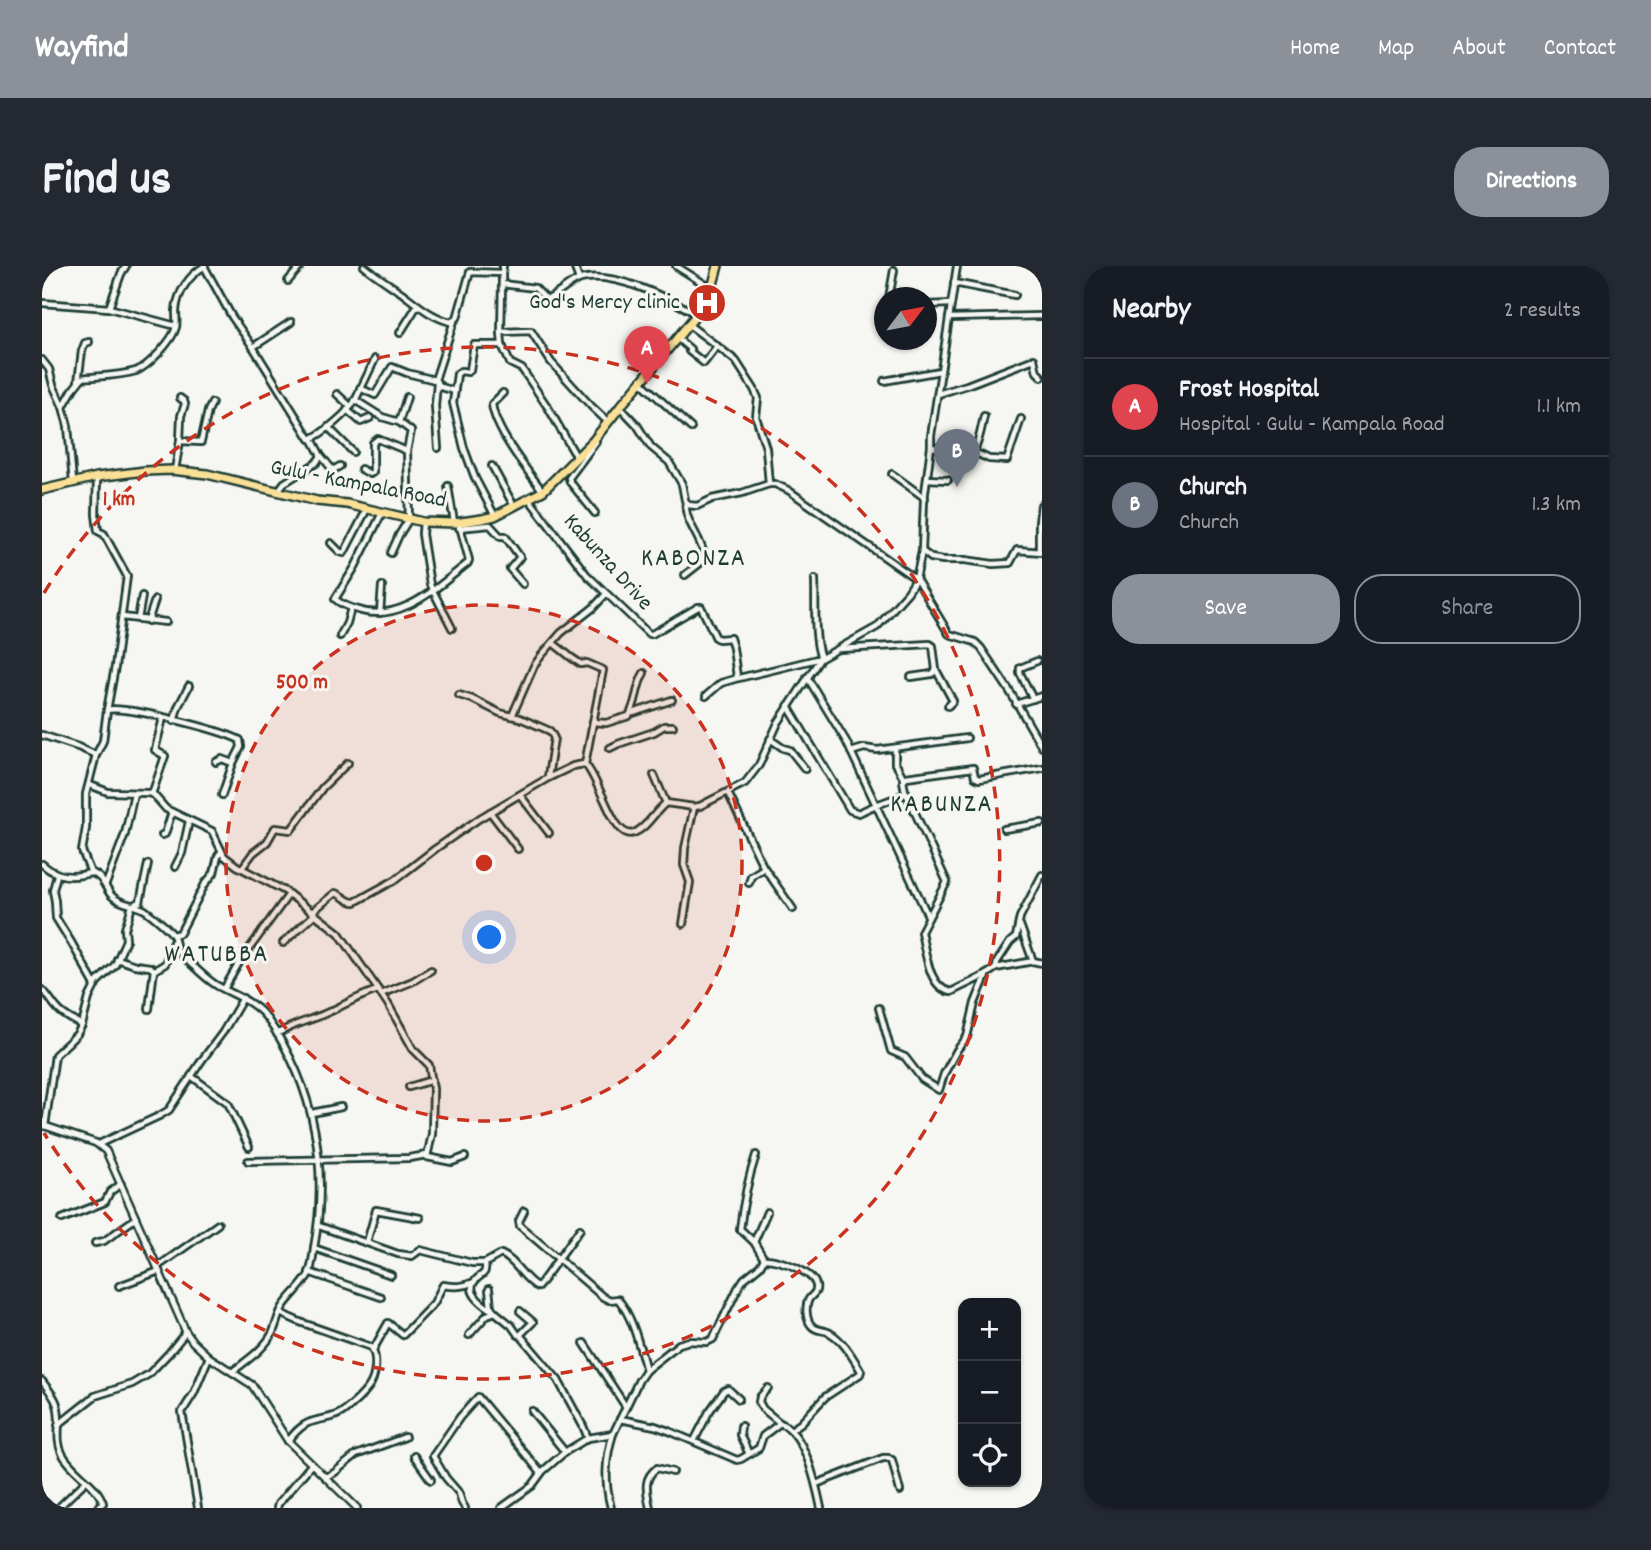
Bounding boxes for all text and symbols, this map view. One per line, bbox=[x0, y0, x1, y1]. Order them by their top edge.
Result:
text: Wayfind bbox=[35, 26, 129, 73]
text: Home bbox=[1290, 32, 1340, 66]
text: Map bbox=[1378, 32, 1414, 66]
text: About bbox=[1452, 32, 1506, 66]
text: Contact bbox=[1544, 32, 1616, 66]
text: Find us bbox=[42, 147, 171, 217]
button: Directions bbox=[1454, 147, 1609, 217]
hospital icon: God's Mercy clinic bbox=[686, 282, 728, 324]
place label: God's Mercy clinic bbox=[529, 287, 680, 320]
north arrow bbox=[874, 287, 937, 350]
text: Nearby bbox=[1112, 290, 1190, 333]
text: 2 results bbox=[1504, 295, 1581, 328]
pin: A bbox=[624, 326, 670, 384]
text: Frost Hospital bbox=[1179, 372, 1319, 409]
text: A bbox=[1129, 391, 1141, 424]
text: 1.1 km bbox=[1537, 391, 1581, 424]
text: Hospital · Gulu - Kampala Road bbox=[1179, 409, 1445, 442]
pin: B bbox=[934, 429, 980, 487]
street label: Gulu - Kampala Road bbox=[267, 452, 449, 518]
text: Church bbox=[1179, 470, 1247, 507]
text: 1 km bbox=[103, 486, 135, 516]
text: B bbox=[1130, 489, 1140, 522]
text: 1.3 km bbox=[1531, 489, 1581, 522]
street label: Kabunza Drive bbox=[554, 507, 660, 619]
text: Church bbox=[1179, 507, 1239, 540]
district label: KABONZA bbox=[641, 541, 747, 578]
button: Save bbox=[1112, 574, 1340, 644]
button: Share bbox=[1354, 574, 1581, 644]
text: 500 m bbox=[276, 669, 328, 699]
district label: KABUNZA bbox=[890, 787, 994, 824]
centre of rings bbox=[472, 851, 496, 875]
your location bbox=[472, 920, 506, 954]
district label: WATUBBA bbox=[165, 937, 269, 974]
map controls bbox=[958, 1298, 1021, 1487]
button: + bbox=[958, 1298, 1021, 1361]
button: − bbox=[958, 1361, 1021, 1424]
button: locate bbox=[958, 1424, 1021, 1487]

